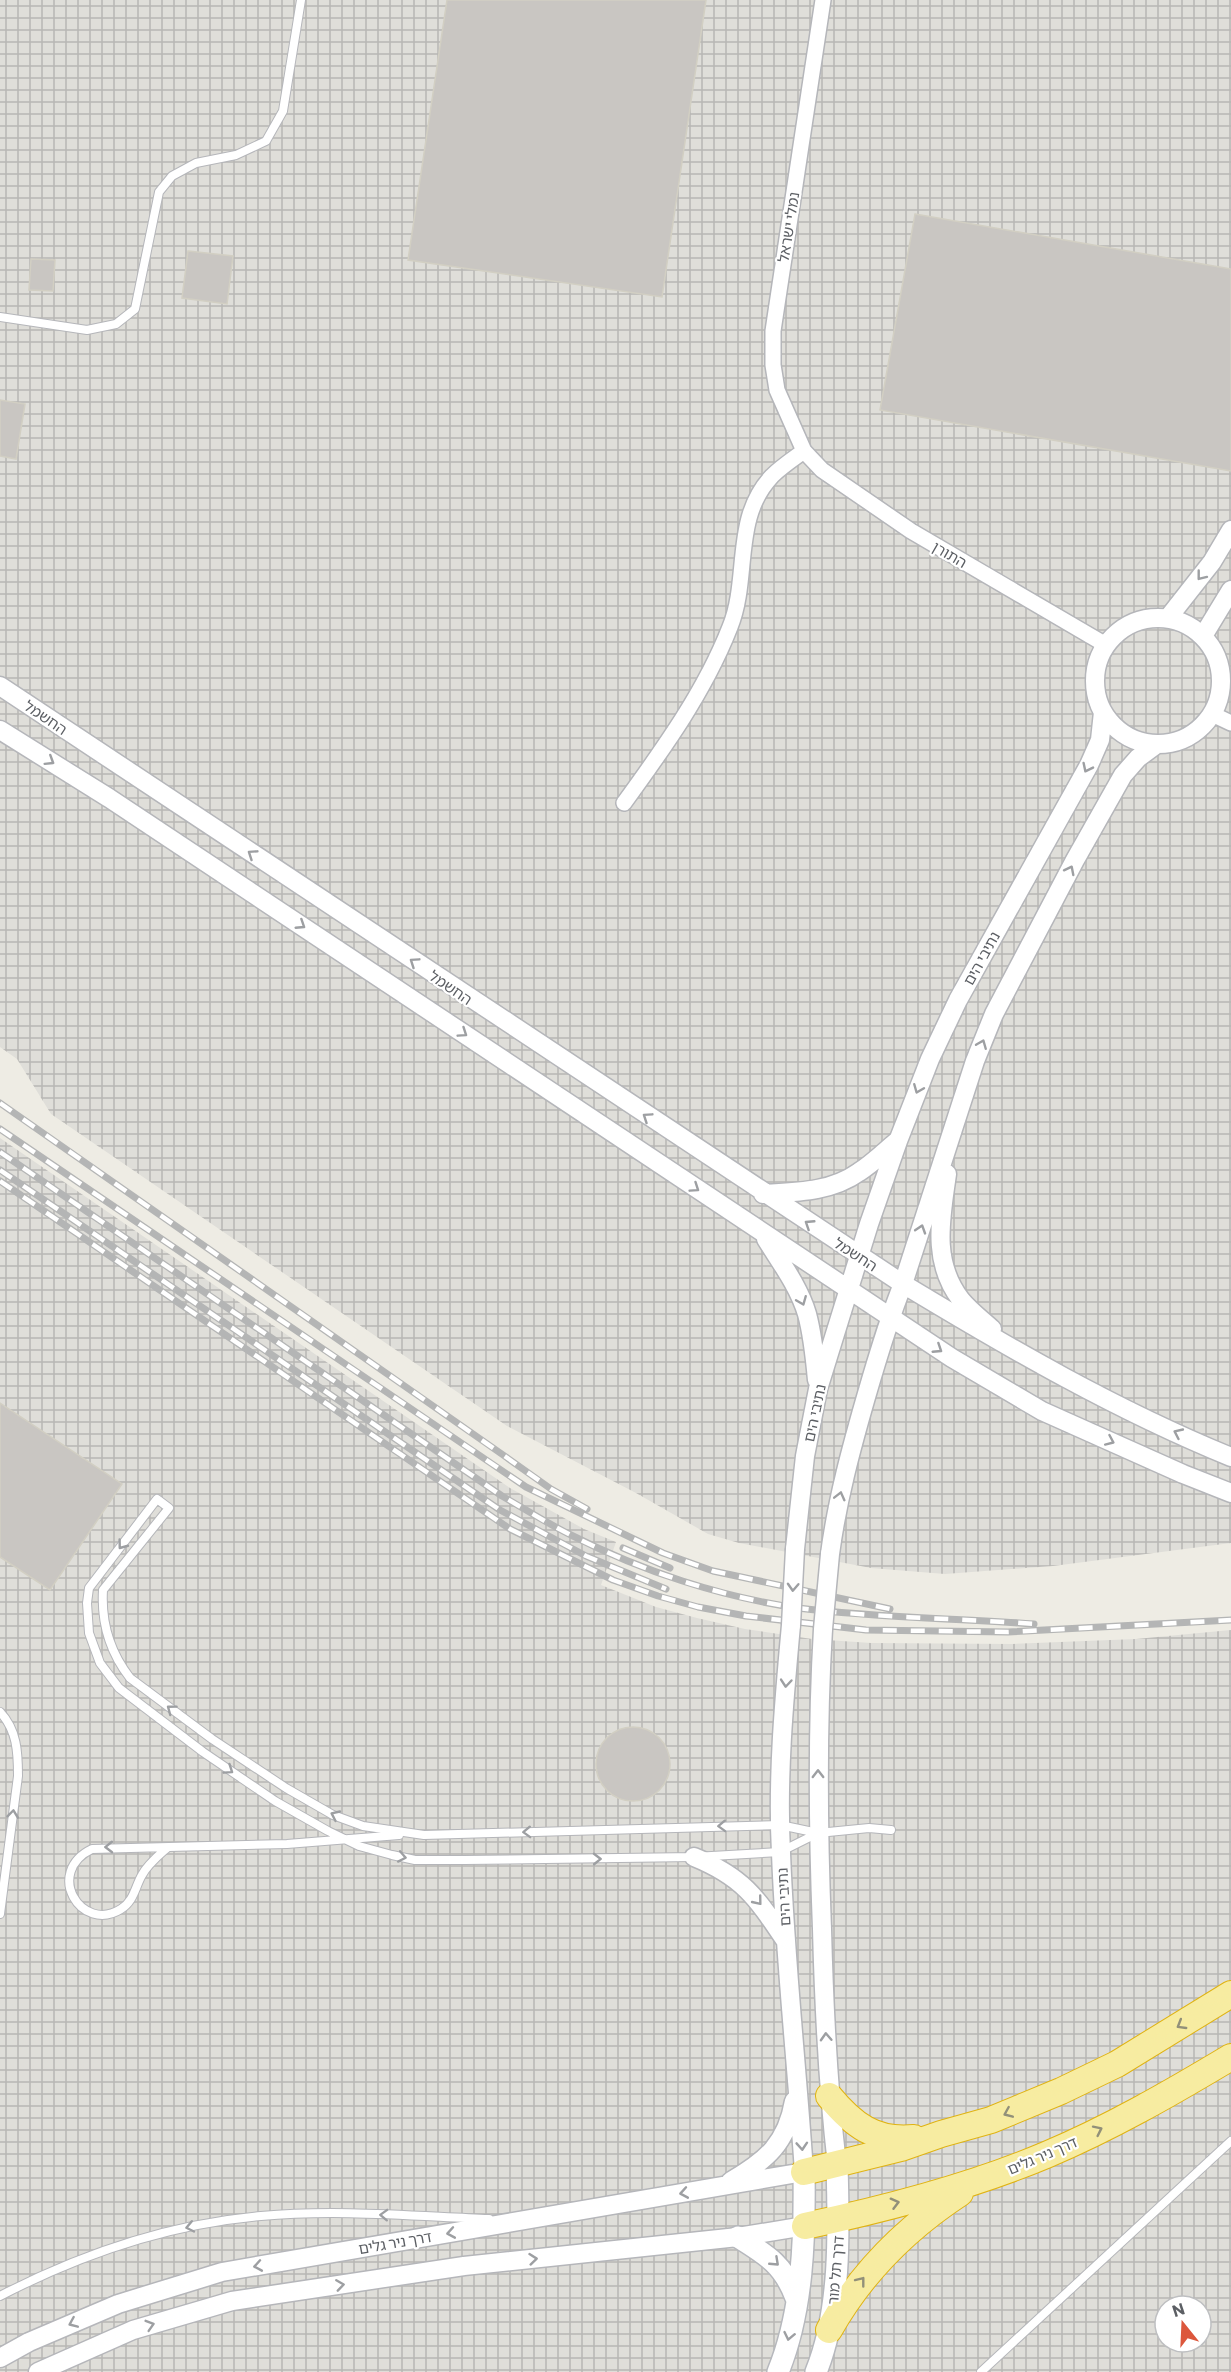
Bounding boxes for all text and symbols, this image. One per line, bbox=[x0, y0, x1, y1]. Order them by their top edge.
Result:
street label: נמלי ישראל bbox=[774, 191, 802, 263]
street label: התורן bbox=[930, 537, 970, 571]
one-way arrow bbox=[1198, 569, 1209, 580]
street label: החשמל bbox=[21, 696, 71, 738]
one-way arrow bbox=[43, 754, 54, 765]
one-way arrow bbox=[1083, 761, 1095, 772]
one-way arrow bbox=[247, 851, 258, 862]
one-way arrow bbox=[1063, 865, 1074, 876]
one-way arrow bbox=[294, 918, 305, 929]
street label: נתיבי הים bbox=[959, 928, 1003, 988]
one-way arrow bbox=[410, 958, 420, 970]
street label: החשמל bbox=[426, 966, 476, 1008]
one-way arrow bbox=[456, 1026, 467, 1037]
one-way arrow bbox=[975, 1039, 987, 1050]
one-way arrow bbox=[913, 1083, 926, 1093]
one-way arrow bbox=[642, 1113, 653, 1124]
one-way arrow bbox=[688, 1181, 699, 1192]
one-way arrow bbox=[805, 1220, 816, 1231]
one-way arrow bbox=[913, 1224, 926, 1235]
street label: החשמל bbox=[831, 1233, 881, 1275]
one-way arrow bbox=[795, 1295, 807, 1306]
one-way arrow bbox=[932, 1342, 943, 1353]
street label: נתיבי הים bbox=[799, 1382, 829, 1444]
one-way arrow bbox=[1173, 1428, 1184, 1440]
one-way arrow bbox=[1104, 1434, 1115, 1446]
one-way arrow bbox=[833, 1491, 846, 1501]
one-way arrow bbox=[118, 1539, 129, 1550]
one-way arrow bbox=[787, 1583, 800, 1592]
one-way arrow bbox=[780, 1679, 793, 1688]
one-way arrow bbox=[167, 1705, 178, 1716]
one-way arrow bbox=[223, 1763, 234, 1774]
one-way arrow bbox=[812, 1770, 824, 1779]
one-way arrow bbox=[7, 1809, 19, 1819]
one-way arrow bbox=[330, 1810, 341, 1822]
one-way arrow bbox=[717, 1820, 726, 1833]
one-way arrow bbox=[522, 1826, 531, 1839]
one-way arrow bbox=[104, 1841, 113, 1854]
one-way arrow bbox=[397, 1850, 407, 1863]
one-way arrow bbox=[592, 1853, 601, 1865]
street label: נתיבי הים bbox=[772, 1867, 794, 1927]
one-way arrow bbox=[750, 1894, 761, 1905]
one-way arrow bbox=[1177, 2018, 1187, 2029]
one-way arrow bbox=[820, 2033, 833, 2042]
one-way arrow bbox=[1003, 2106, 1014, 2118]
one-way arrow bbox=[1091, 2125, 1102, 2137]
street label: דרך ניר גלים bbox=[1004, 2132, 1080, 2178]
one-way arrow bbox=[796, 2142, 809, 2151]
one-way arrow bbox=[680, 2186, 690, 2199]
one-way arrow bbox=[890, 2198, 900, 2211]
one-way arrow bbox=[380, 2208, 389, 2221]
one-way arrow bbox=[185, 2220, 195, 2233]
one-way arrow bbox=[446, 2226, 456, 2239]
street label: דרך ניר גלים bbox=[357, 2227, 433, 2257]
street label: דרך תל מור bbox=[823, 2235, 847, 2305]
one-way arrow bbox=[529, 2253, 538, 2266]
one-way arrow bbox=[768, 2255, 778, 2266]
one-way arrow bbox=[254, 2259, 263, 2271]
one-way arrow bbox=[854, 2277, 865, 2288]
one-way arrow bbox=[335, 2279, 344, 2291]
north arrow bbox=[1153, 2294, 1213, 2354]
text: N bbox=[1170, 2298, 1187, 2320]
one-way arrow bbox=[68, 2316, 79, 2328]
one-way arrow bbox=[144, 2320, 155, 2333]
one-way arrow bbox=[783, 2331, 796, 2341]

